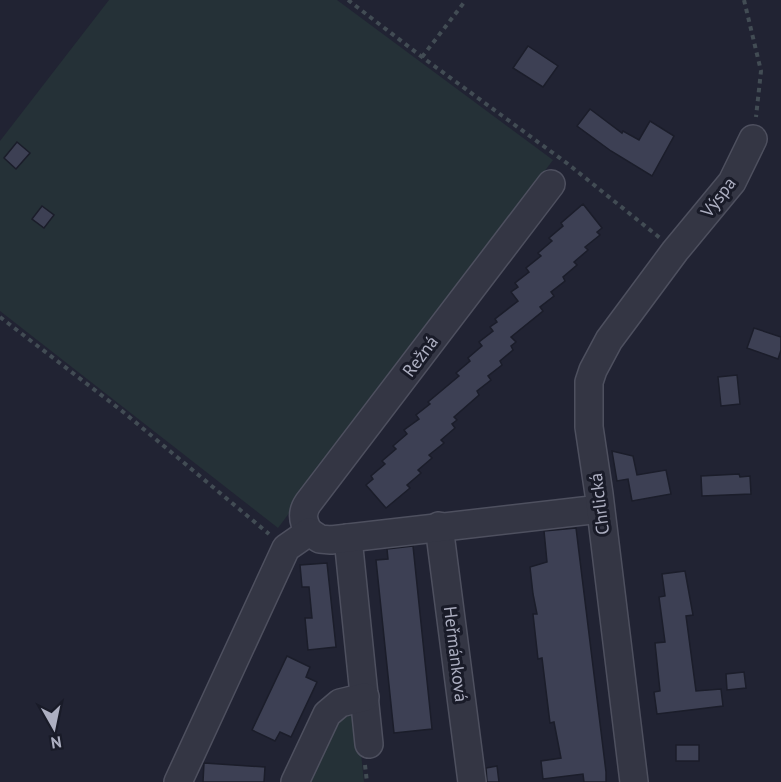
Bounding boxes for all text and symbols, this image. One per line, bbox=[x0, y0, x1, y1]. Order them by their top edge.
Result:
street label: Výspa bbox=[695, 172, 741, 222]
street label: Režná bbox=[397, 331, 443, 381]
street label: Chrlická bbox=[584, 472, 614, 536]
street label: Heřmánková bbox=[439, 605, 473, 703]
north arrow bbox=[24, 698, 84, 758]
text: N bbox=[50, 732, 63, 754]

